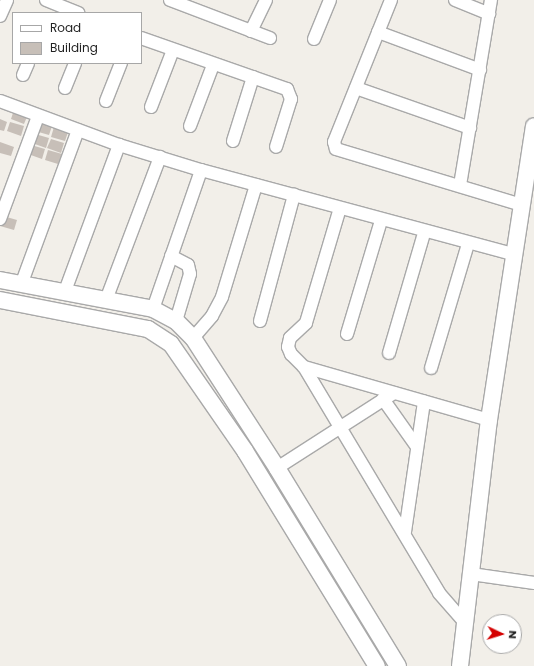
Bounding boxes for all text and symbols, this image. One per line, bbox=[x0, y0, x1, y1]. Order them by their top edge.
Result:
legend bbox=[12, 12, 142, 64]
text: Road bbox=[50, 19, 81, 36]
text: Building bbox=[50, 39, 98, 56]
north arrow bbox=[482, 614, 522, 654]
text: N bbox=[505, 630, 521, 639]

